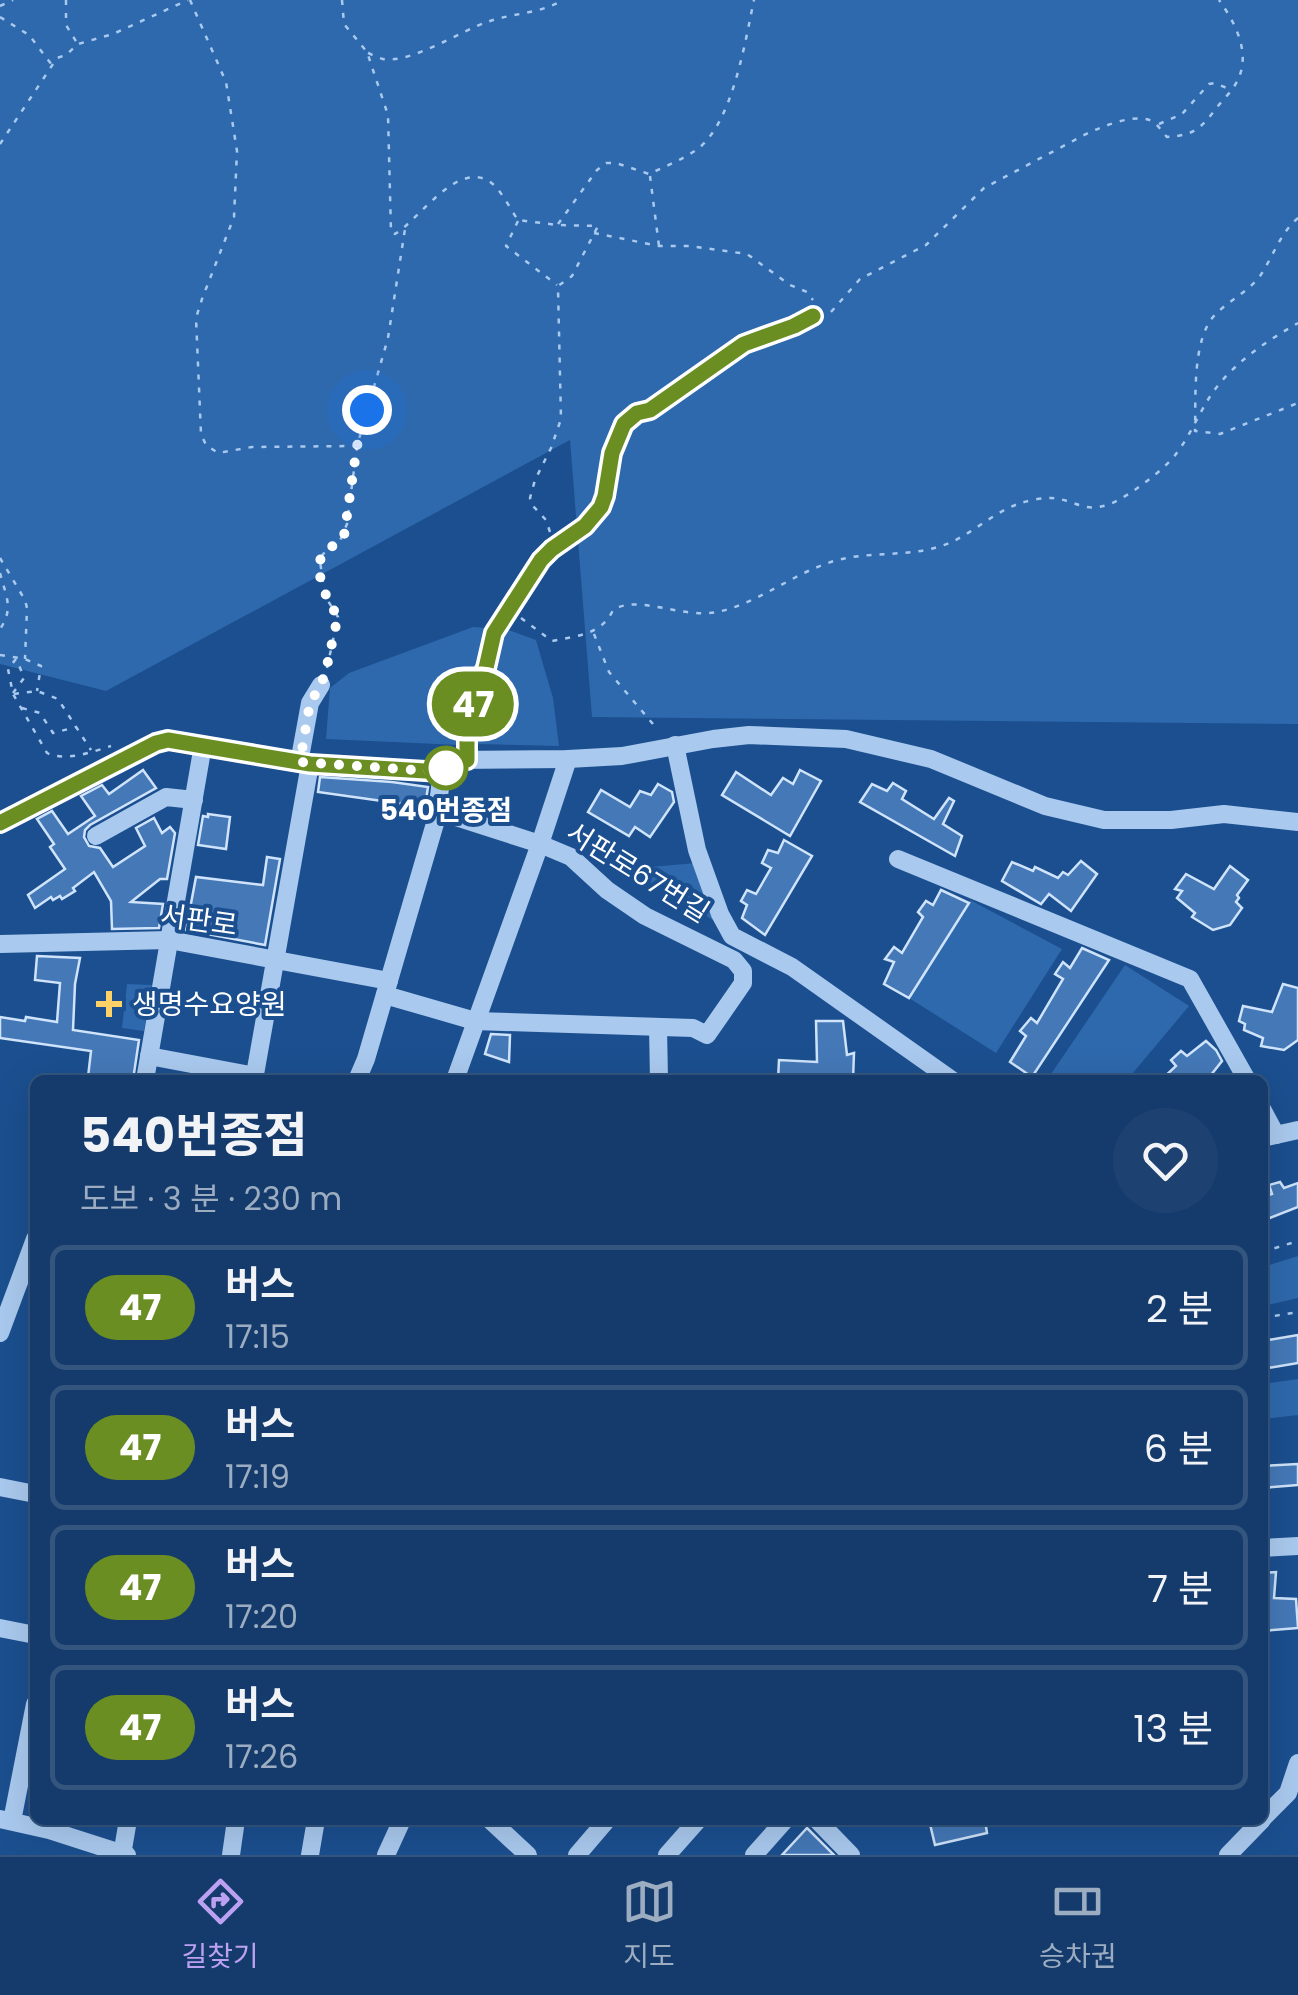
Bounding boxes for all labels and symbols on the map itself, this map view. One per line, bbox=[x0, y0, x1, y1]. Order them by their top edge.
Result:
your location bbox=[342, 385, 392, 435]
line badge: 47 bbox=[428, 672, 518, 736]
marker: 540번종점 bbox=[425, 747, 467, 789]
place label: 540번종점 bbox=[380, 791, 512, 830]
street label: 서판로67번길 bbox=[559, 813, 717, 932]
street label: 서판로 bbox=[158, 896, 240, 945]
place label: 생명수요양원 bbox=[132, 985, 287, 1024]
marker: 생명수요양원 bbox=[96, 991, 122, 1017]

